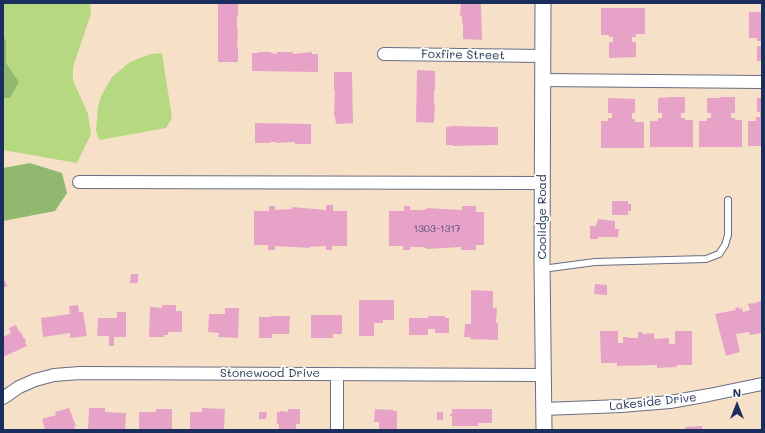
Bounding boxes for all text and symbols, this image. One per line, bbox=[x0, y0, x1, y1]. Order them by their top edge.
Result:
street label: Foxfire Street bbox=[421, 47, 505, 63]
street label: Coolidge Road bbox=[535, 174, 549, 260]
house number: 1303-1317 bbox=[414, 223, 460, 235]
street label: Stonewood Drive bbox=[220, 366, 320, 380]
north arrow bbox=[717, 385, 757, 425]
text: N bbox=[733, 385, 741, 400]
street label: Lakeside Drive bbox=[609, 390, 697, 414]

